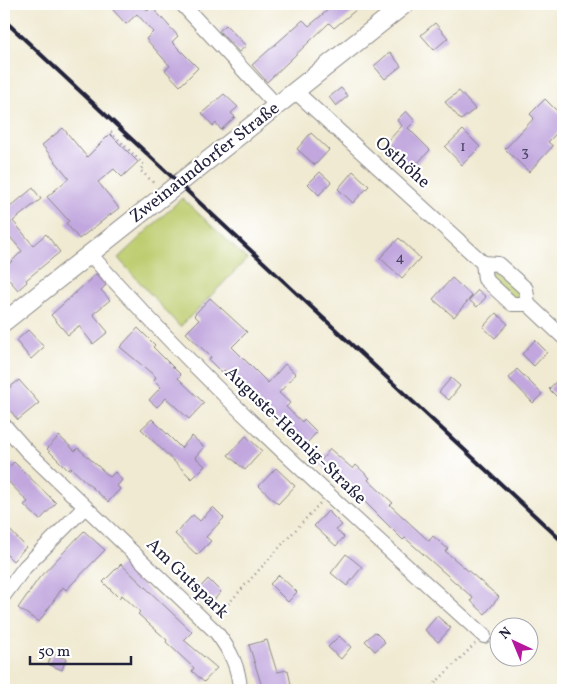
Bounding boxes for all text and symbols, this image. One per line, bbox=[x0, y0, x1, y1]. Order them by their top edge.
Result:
street label: Zweinaundorfer Straße bbox=[125, 97, 285, 229]
street label: Osthöhe bbox=[369, 131, 435, 195]
house number: 1 bbox=[460, 137, 466, 158]
house number: 3 bbox=[521, 142, 529, 163]
house number: 4 bbox=[396, 248, 405, 269]
street label: Auguste-Hennig-Straße bbox=[218, 361, 372, 511]
street label: Am Gutspark bbox=[140, 533, 234, 625]
north arrow bbox=[490, 616, 540, 666]
text: N bbox=[496, 623, 516, 644]
scale bar bbox=[30, 634, 131, 666]
text: 50 m bbox=[38, 642, 70, 663]

